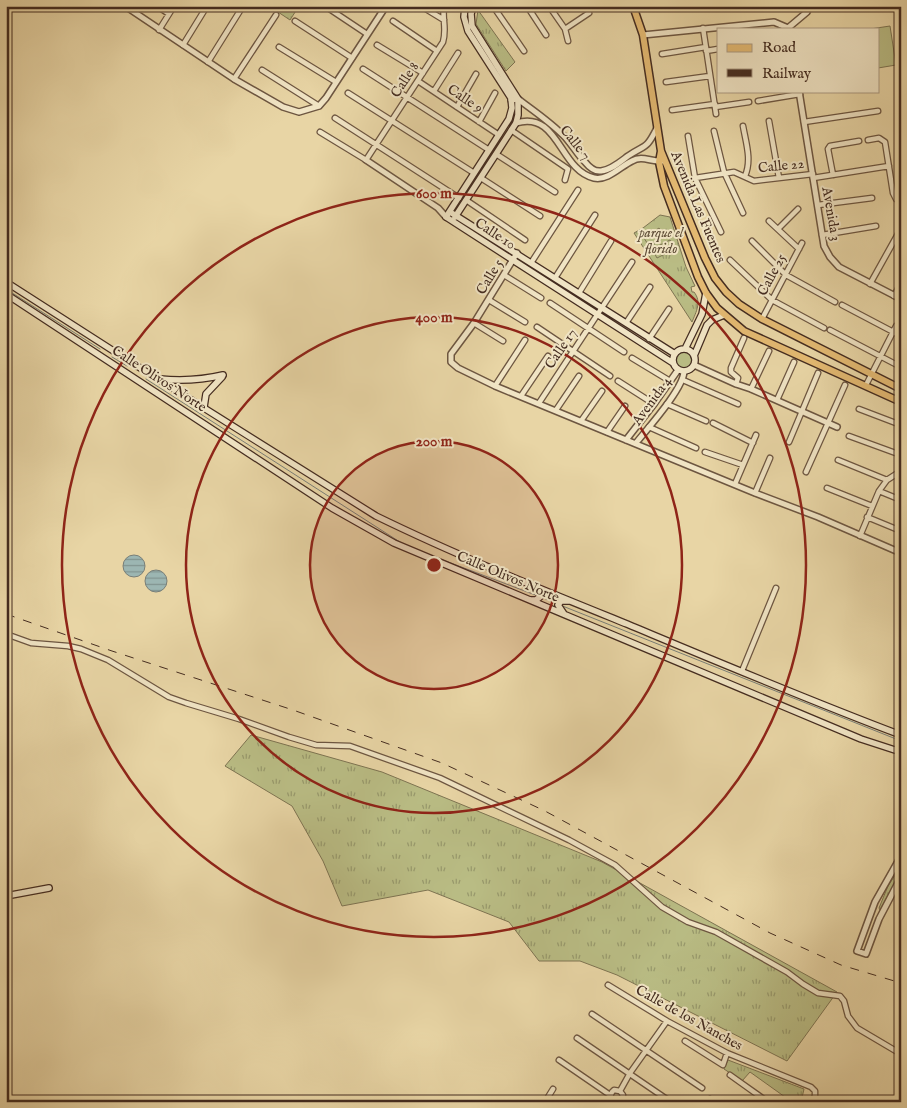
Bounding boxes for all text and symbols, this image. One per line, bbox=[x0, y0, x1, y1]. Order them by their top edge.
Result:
legend bbox=[717, 28, 880, 92]
text: Road bbox=[762, 38, 797, 57]
street label: Calle 8 bbox=[387, 59, 423, 101]
text: Railway bbox=[762, 64, 812, 83]
street label: Calle 9 bbox=[444, 81, 486, 117]
street label: Calle 7 bbox=[556, 122, 594, 164]
street label: Avenida Las Fuentes bbox=[666, 148, 730, 266]
street label: Calle 22 bbox=[757, 155, 805, 177]
text: 600 m bbox=[416, 184, 452, 203]
street label: Avenida 3 bbox=[817, 185, 845, 242]
street label: Calle 10 bbox=[471, 214, 519, 254]
park label: parque el florido bbox=[636, 224, 685, 258]
street label: Calle 25 bbox=[754, 251, 790, 299]
street label: Calle 5 bbox=[472, 256, 508, 298]
text: 400 m bbox=[416, 308, 453, 327]
street label: Calle 17 bbox=[541, 325, 581, 373]
street label: Calle Olivos Norte bbox=[108, 342, 210, 417]
street label: Avenida 4 bbox=[628, 373, 676, 430]
text: 200 m bbox=[416, 432, 453, 451]
street label: Calle Olivos Norte bbox=[454, 547, 562, 607]
centre of rings bbox=[425, 556, 443, 574]
street label: Calle de los Nanches bbox=[632, 981, 746, 1055]

